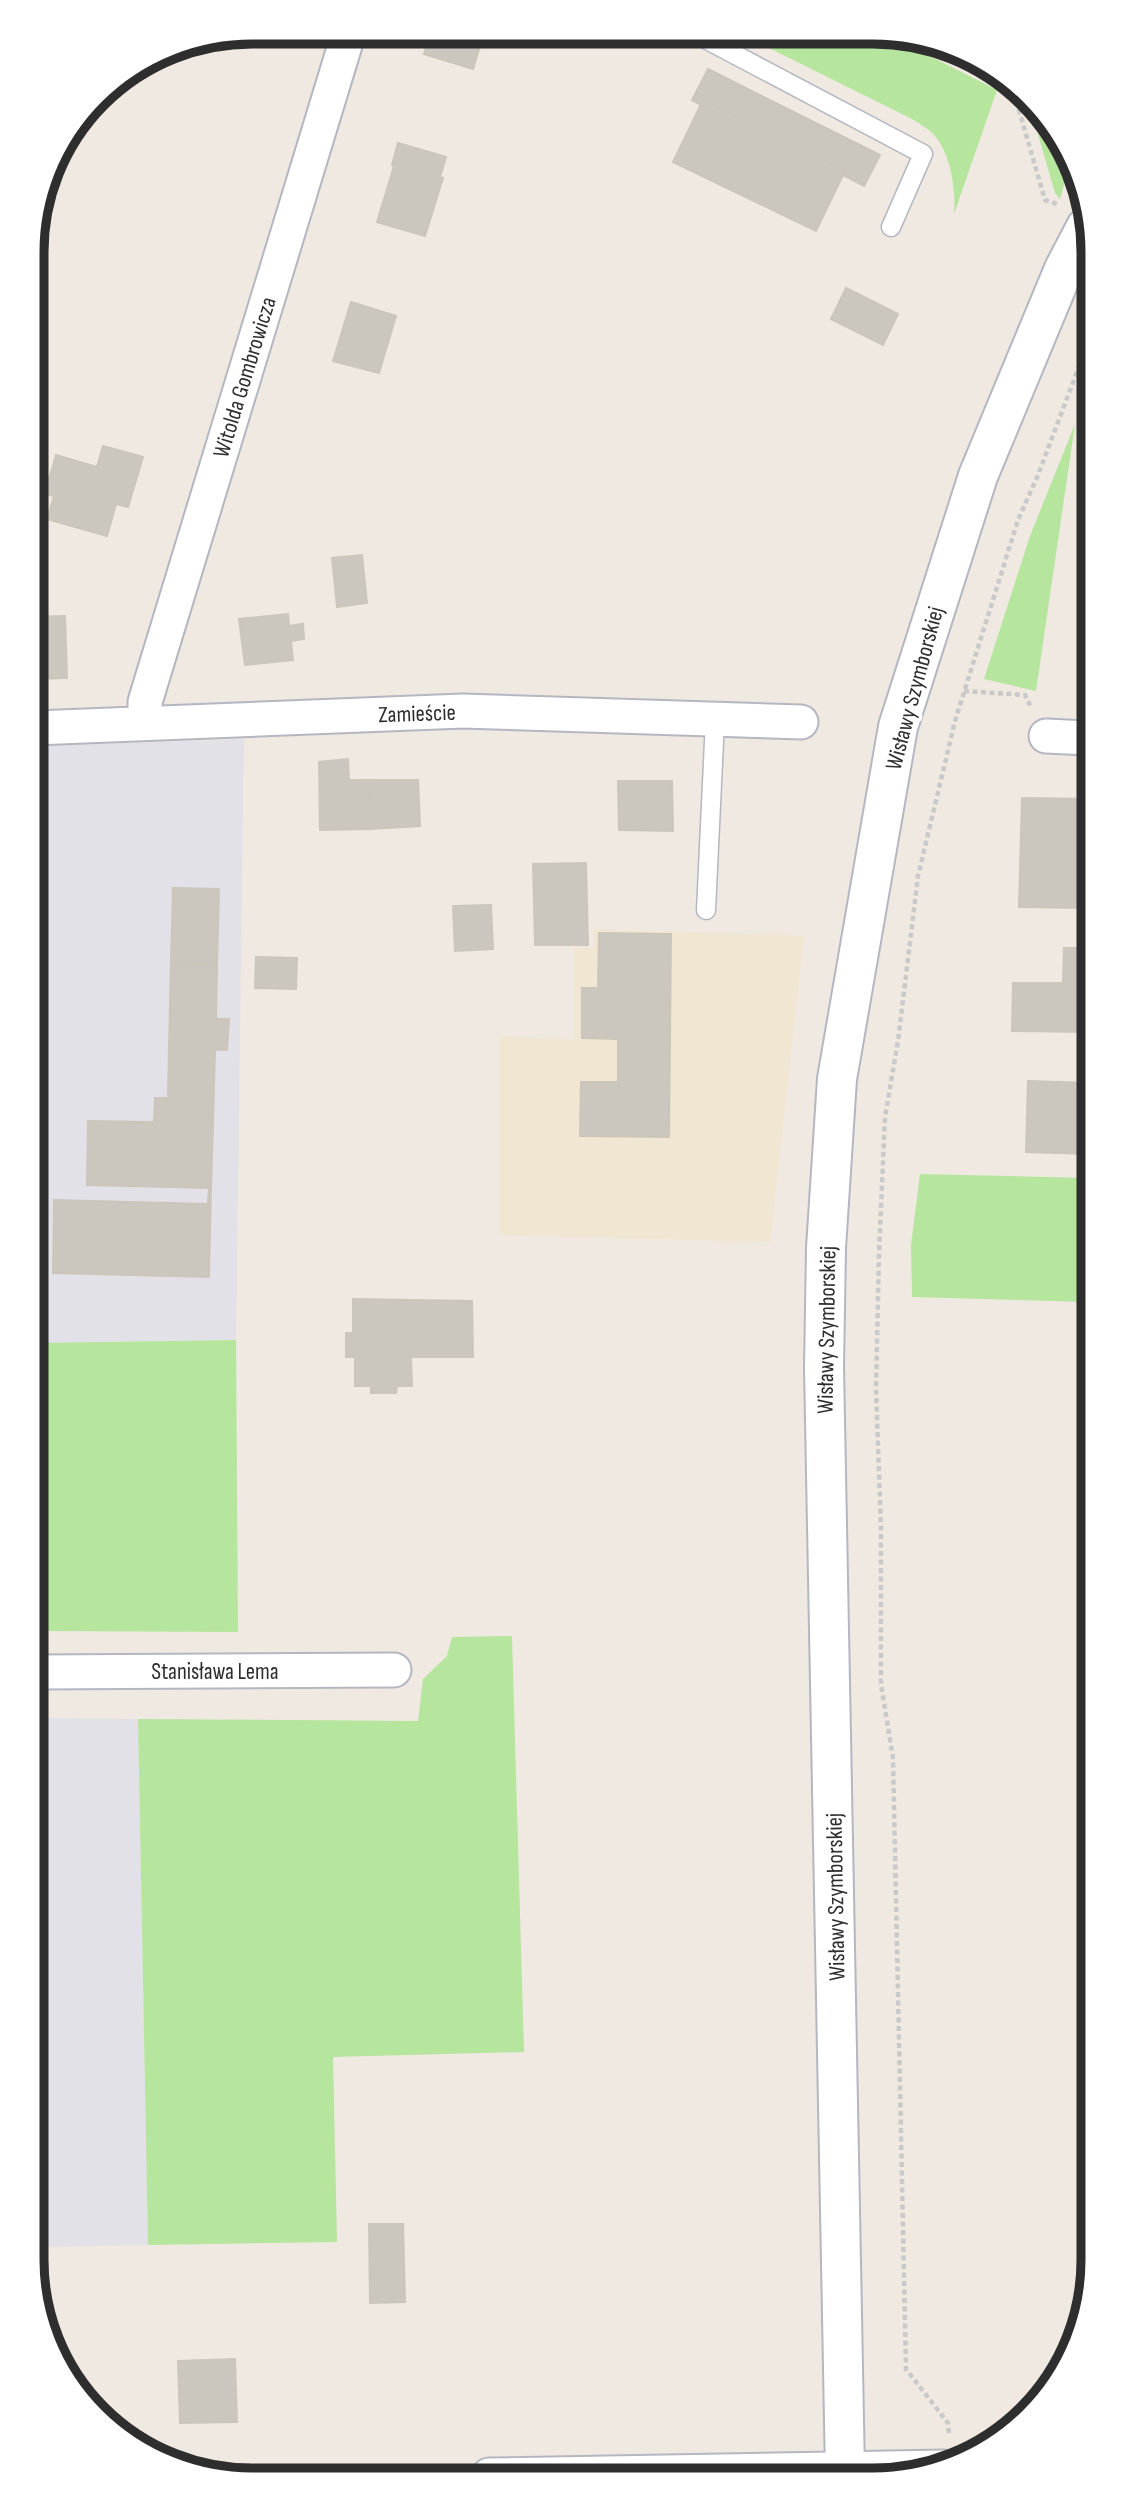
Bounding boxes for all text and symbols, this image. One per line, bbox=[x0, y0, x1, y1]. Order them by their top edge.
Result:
street label: Witolda Gombrowicza bbox=[207, 294, 283, 461]
street label: Wisławy Szymborskiej bbox=[880, 604, 950, 773]
street label: Zamieście bbox=[378, 699, 456, 729]
street label: Wisławy Szymborskiej bbox=[812, 1246, 842, 1414]
street label: Stanisława Lema bbox=[151, 1658, 279, 1686]
street label: Wisławy Szymborskiej bbox=[821, 1813, 851, 1981]

